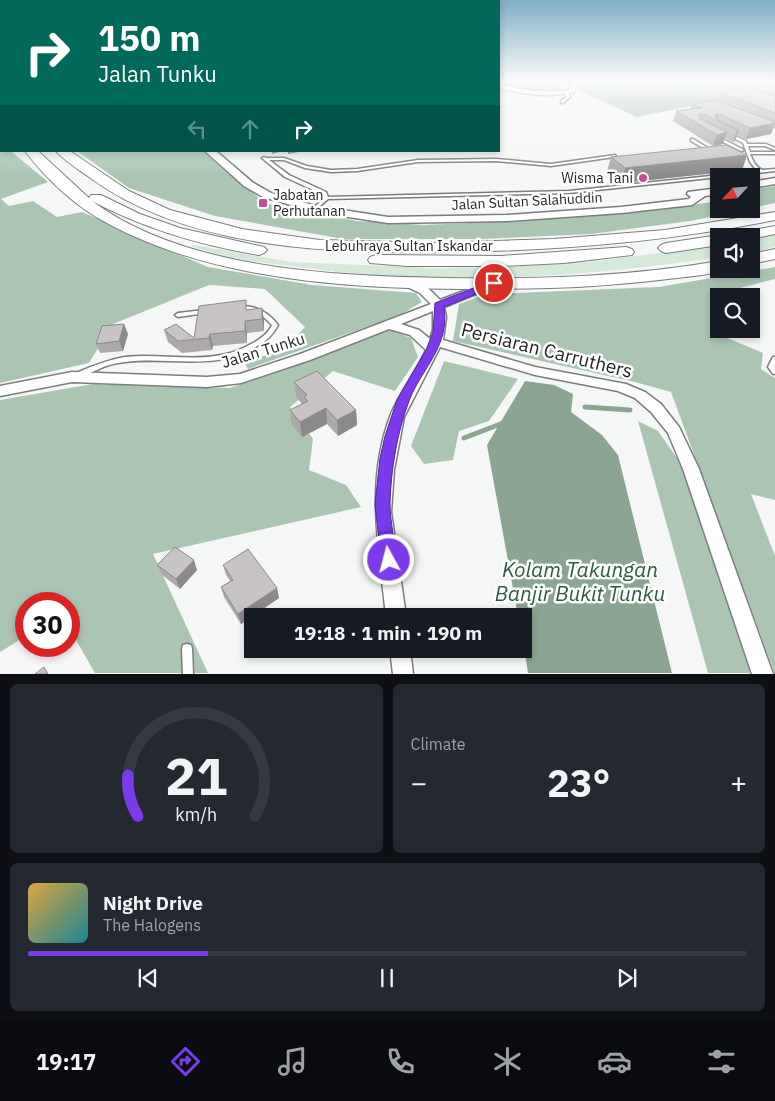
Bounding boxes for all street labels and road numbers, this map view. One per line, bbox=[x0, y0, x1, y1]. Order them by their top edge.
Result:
street label: Jalan Sultan Salahuddin bbox=[451, 188, 603, 214]
street label: Lebuhraya Sultan Iskandar bbox=[325, 237, 493, 255]
street label: Persiaran Carruthers bbox=[459, 317, 635, 383]
street label: Jalan Tunku bbox=[219, 328, 307, 372]

